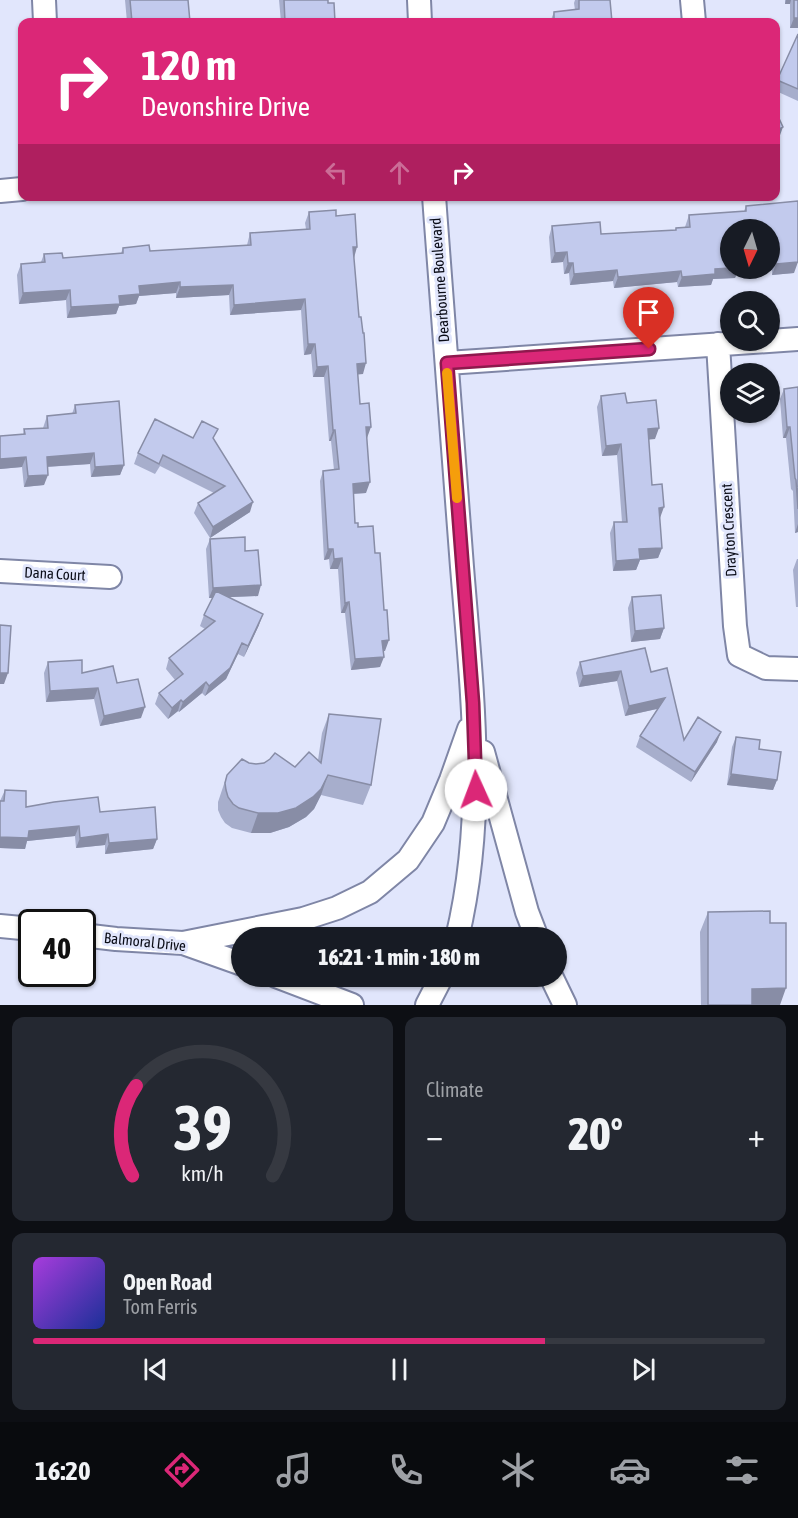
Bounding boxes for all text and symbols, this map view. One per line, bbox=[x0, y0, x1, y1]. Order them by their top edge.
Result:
text: 120 m bbox=[141, 41, 236, 89]
icon: right bbox=[42, 42, 120, 120]
text: Devonshire Drive bbox=[141, 91, 310, 122]
icon: left bbox=[320, 156, 353, 189]
icon: ahead bbox=[383, 156, 416, 189]
icon: right bbox=[446, 156, 479, 189]
street label: Dearbourne Boulevard bbox=[427, 217, 452, 343]
north arrow bbox=[720, 219, 780, 279]
map controls bbox=[720, 219, 780, 423]
pin bbox=[623, 287, 674, 349]
button: search bbox=[720, 291, 780, 351]
icon: arrive bbox=[632, 296, 665, 329]
button: layers bbox=[720, 363, 780, 423]
street label: Drayton Crescent bbox=[718, 483, 739, 577]
street label: Dana Court bbox=[24, 563, 86, 584]
position arrow bbox=[444, 758, 508, 822]
speed limit sign: 40 bbox=[18, 909, 96, 987]
street label: Balmoral Drive bbox=[103, 929, 187, 954]
text: 16:21 · 1 min · 180 m bbox=[318, 944, 480, 970]
text: Climate bbox=[426, 1078, 483, 1101]
text: 39 bbox=[173, 1092, 232, 1163]
text: 20° bbox=[568, 1108, 623, 1160]
text: − bbox=[426, 1116, 443, 1154]
text: + bbox=[748, 1116, 765, 1154]
text: km/h bbox=[181, 1161, 224, 1186]
text: Open Road bbox=[123, 1269, 212, 1295]
text: Tom Ferris bbox=[123, 1295, 197, 1318]
icon: previous bbox=[139, 1353, 172, 1386]
icon: pause bbox=[383, 1353, 416, 1386]
icon: next bbox=[627, 1353, 660, 1386]
icon: directions bbox=[161, 1449, 203, 1491]
icon: music bbox=[273, 1449, 315, 1491]
icon: phone bbox=[385, 1449, 427, 1491]
icon: climate bbox=[497, 1449, 539, 1491]
icon: car bbox=[609, 1449, 651, 1491]
icon: filters bbox=[721, 1449, 763, 1491]
text: 16:20 bbox=[35, 1455, 91, 1486]

